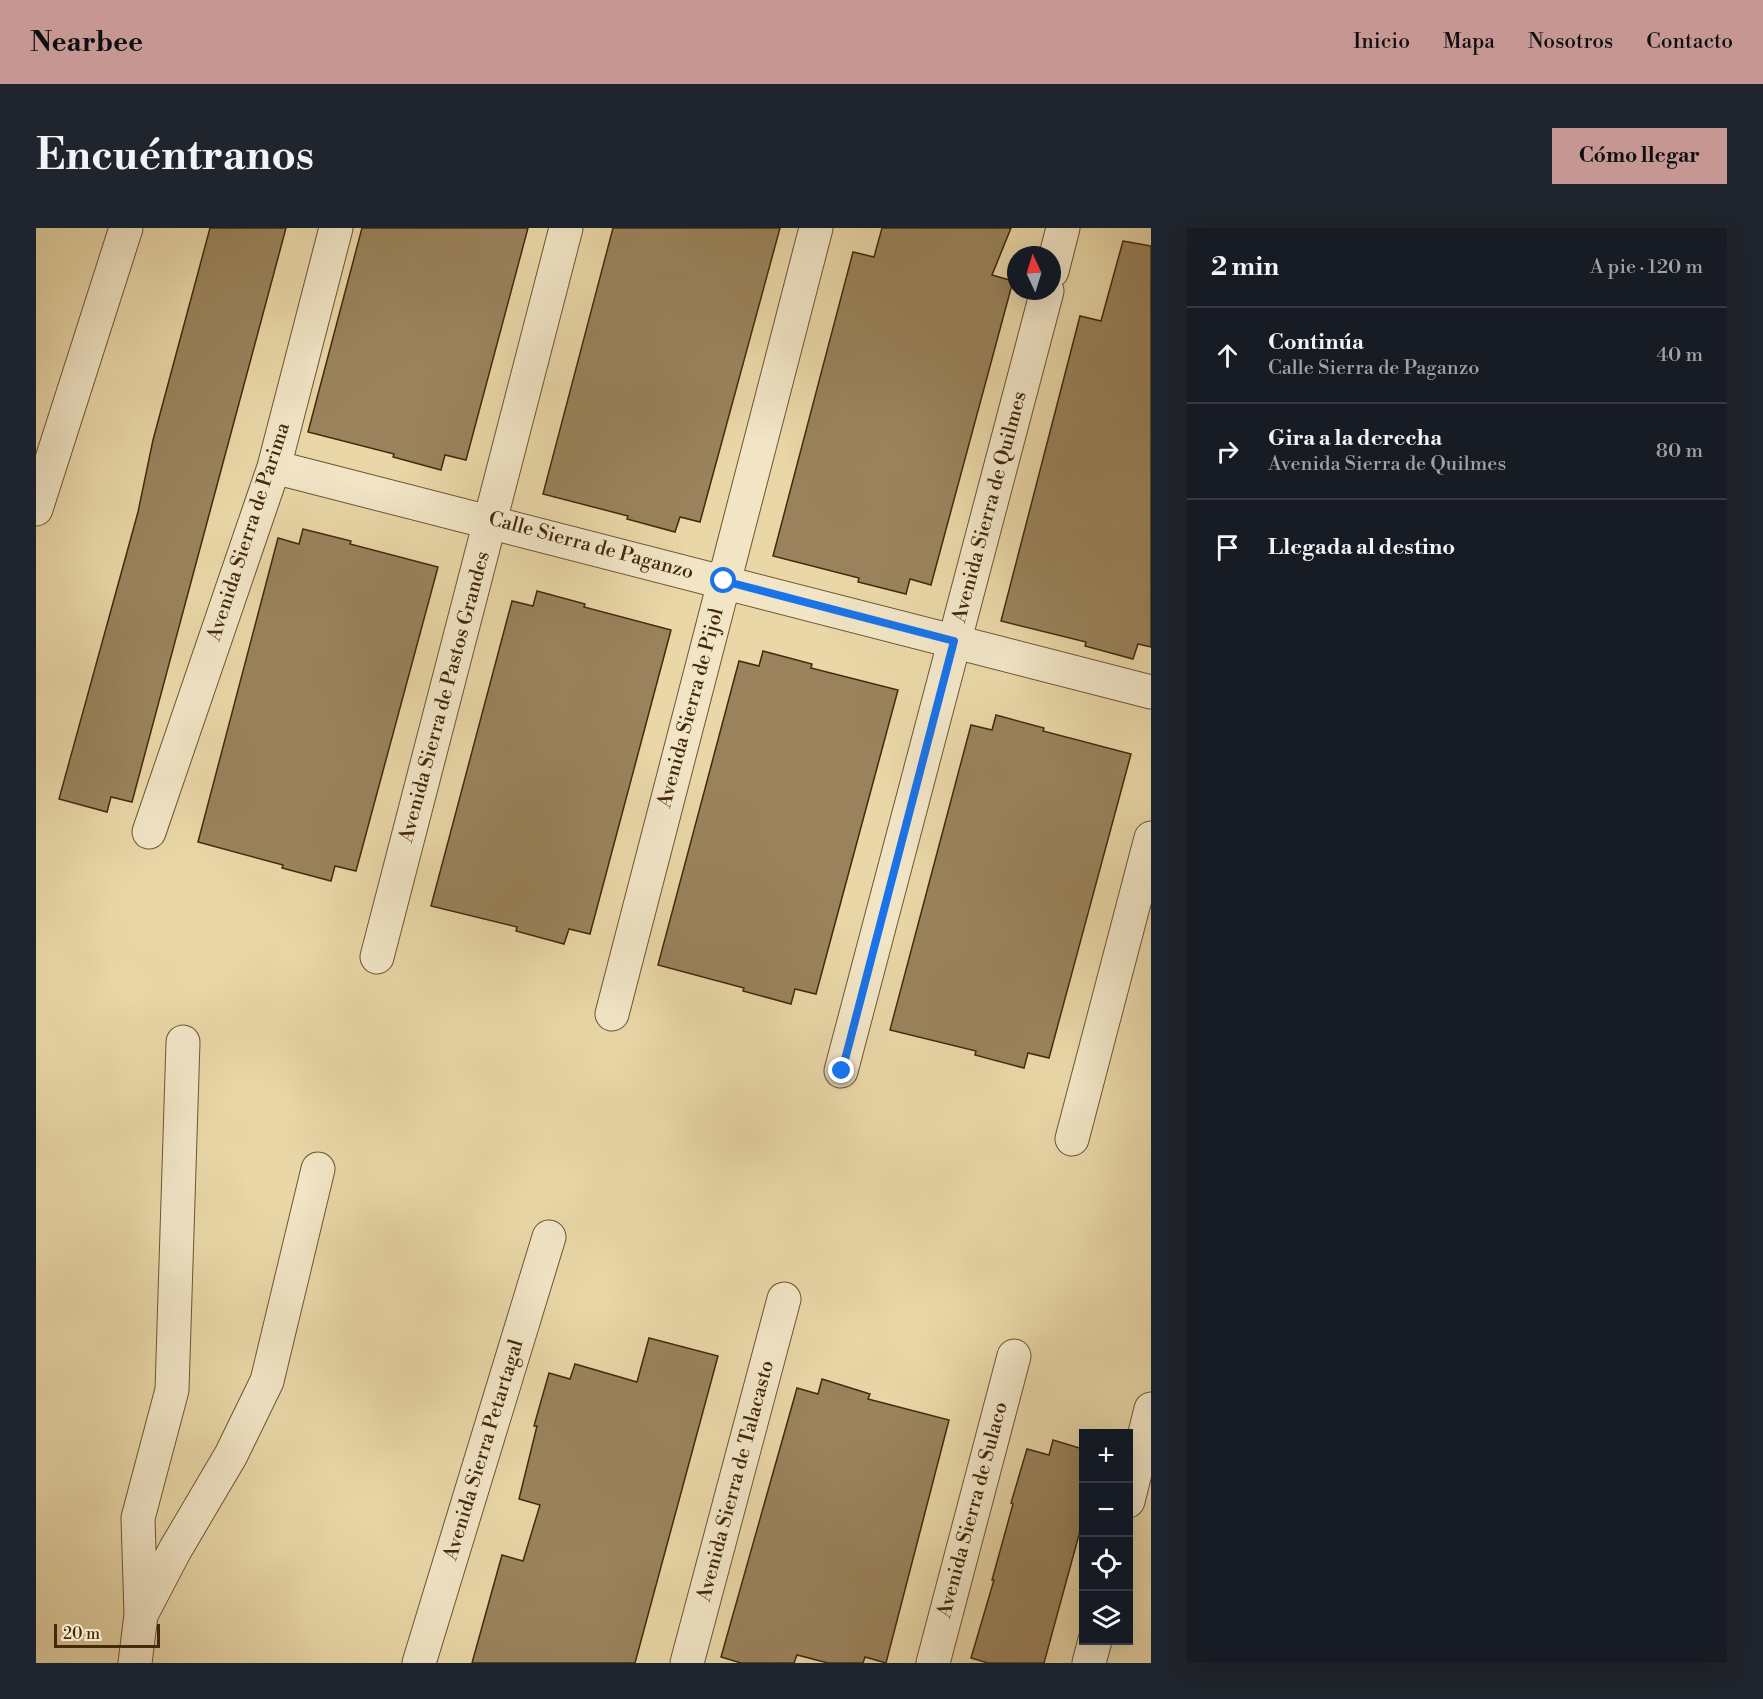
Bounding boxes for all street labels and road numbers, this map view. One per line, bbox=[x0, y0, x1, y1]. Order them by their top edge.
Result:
street label: Avenida Sierra de Quilmes bbox=[947, 389, 1033, 626]
street label: Avenida Sierra de Parima bbox=[202, 419, 296, 645]
street label: Calle Sierra de Paganzo bbox=[486, 507, 696, 585]
street label: Avenida Sierra de Pastos Grandes bbox=[394, 549, 496, 846]
street label: Avenida Sierra de Pijol bbox=[652, 605, 730, 812]
street label: Avenida Sierra Petartagal bbox=[438, 1336, 530, 1564]
street label: Avenida Sierra de Talacasto bbox=[692, 1358, 780, 1605]
street label: Avenida Sierra de Sulaco bbox=[932, 1399, 1014, 1622]

